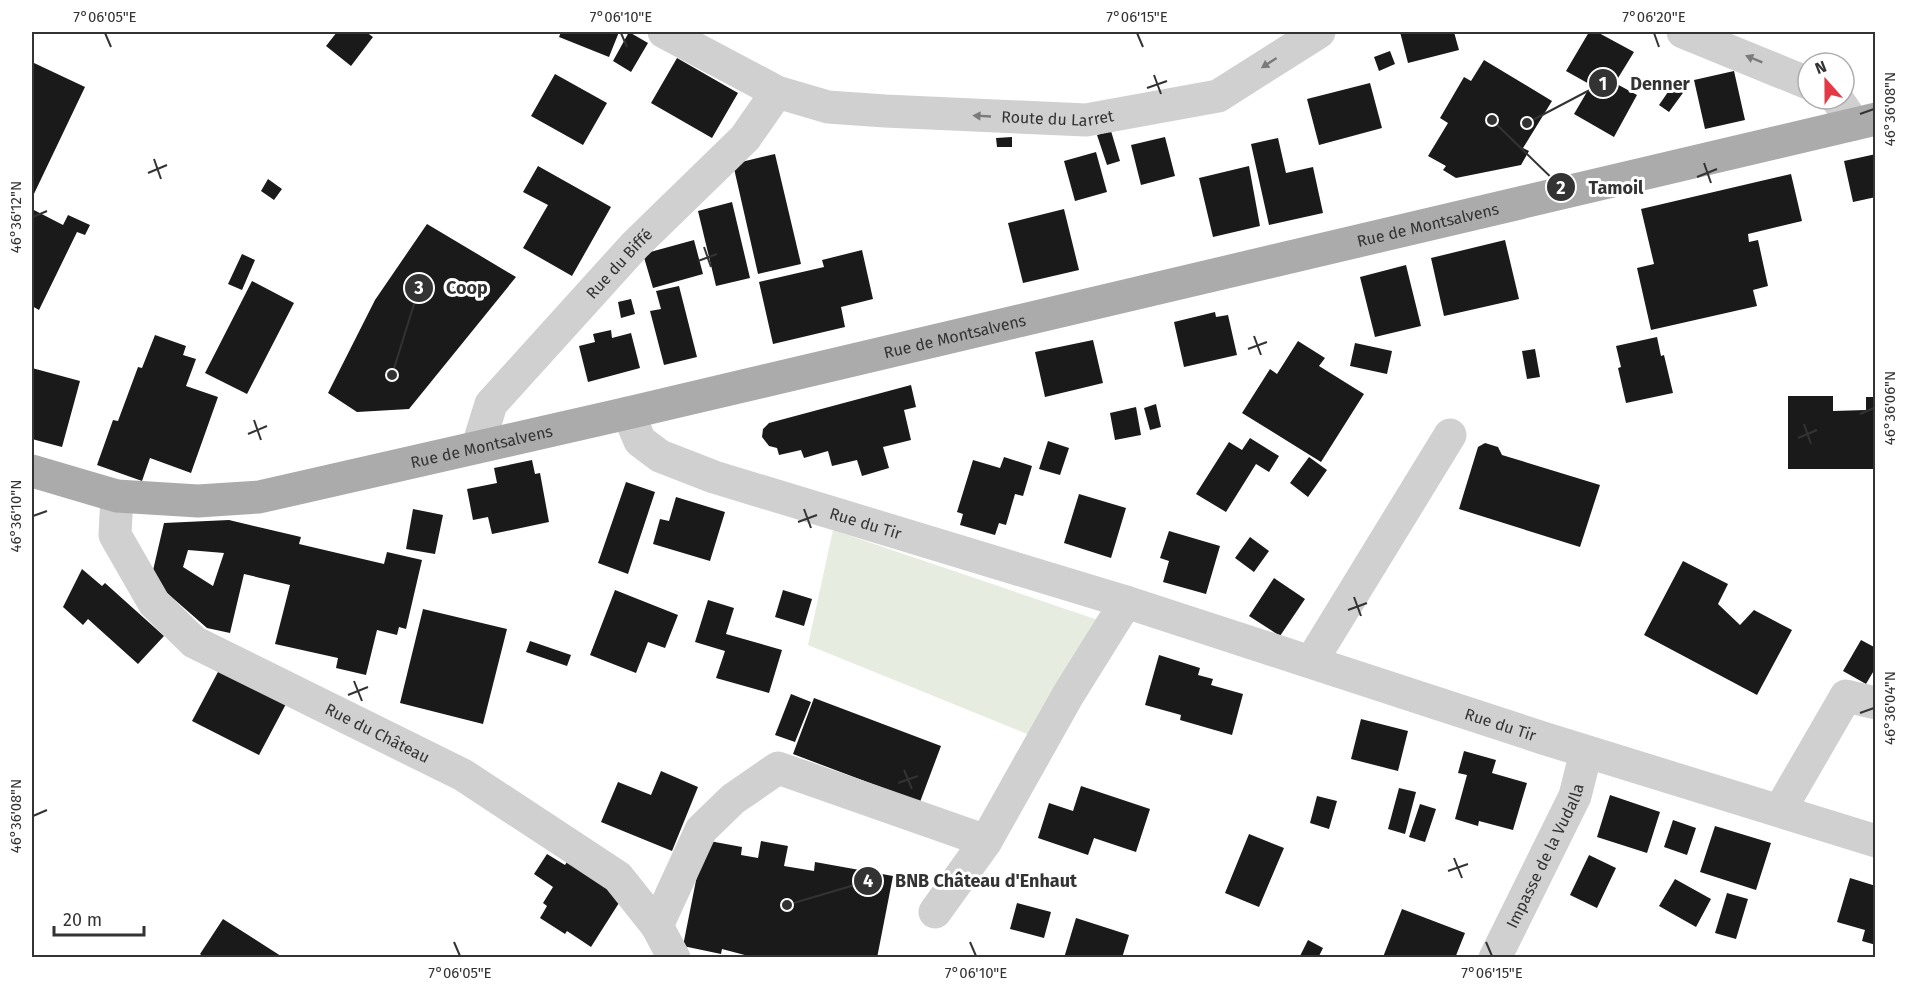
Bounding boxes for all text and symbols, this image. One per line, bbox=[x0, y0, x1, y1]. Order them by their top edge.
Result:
text: 7°06'05"E bbox=[73, 8, 137, 26]
text: 7°06'10"E bbox=[590, 8, 652, 26]
text: 7°06'15"E bbox=[1106, 8, 1168, 26]
text: 7°06'20"E bbox=[1622, 8, 1686, 26]
north arrow bbox=[1796, 51, 1856, 111]
one-way arrow bbox=[1745, 54, 1763, 64]
one-way arrow bbox=[1262, 57, 1278, 69]
text: N bbox=[1812, 57, 1829, 78]
callout: Denner bbox=[1588, 65, 1702, 101]
text: 46°36'08"N bbox=[1881, 72, 1899, 146]
text: 1 bbox=[1599, 73, 1607, 95]
text: Denner bbox=[1630, 73, 1691, 95]
street label: Route du Larret bbox=[1001, 106, 1115, 130]
one-way arrow bbox=[972, 111, 991, 120]
callout: Tamoil bbox=[1546, 169, 1655, 205]
text: 2 bbox=[1556, 177, 1566, 199]
text: Tamoil bbox=[1589, 177, 1644, 199]
text: 46°36'12"N bbox=[7, 181, 25, 253]
street label: Rue de Montsalvens bbox=[1355, 199, 1501, 251]
street label: Rue du Biffé bbox=[582, 224, 656, 302]
callout: Coop bbox=[404, 270, 500, 306]
text: 3 bbox=[413, 277, 424, 299]
text: Coop bbox=[446, 277, 488, 299]
street label: Rue de Montsalvens bbox=[882, 310, 1028, 362]
text: 46°36'06"N bbox=[1881, 371, 1899, 445]
street label: Rue de Montsalvens bbox=[408, 421, 554, 472]
text: 46°36'10"N bbox=[7, 479, 25, 553]
street label: Rue du Tir bbox=[828, 503, 905, 543]
text: 46°36'04"N bbox=[1881, 671, 1899, 745]
street label: Rue du Château bbox=[322, 699, 433, 767]
street label: Rue du Tir bbox=[1462, 704, 1540, 745]
text: 46°36'08"N bbox=[7, 779, 25, 853]
street label: Impasse de la Vudalla bbox=[1502, 782, 1587, 931]
callout: BNB Château d'Enhaut bbox=[853, 863, 1089, 899]
text: 4 bbox=[863, 870, 873, 892]
text: BNB Château d'Enhaut bbox=[895, 870, 1078, 892]
scale bar bbox=[54, 899, 144, 937]
text: 20 m bbox=[63, 909, 102, 931]
text: 7°06'05"E bbox=[428, 964, 492, 982]
text: 7°06'10"E bbox=[945, 964, 1007, 982]
text: 7°06'15"E bbox=[1461, 964, 1523, 982]

